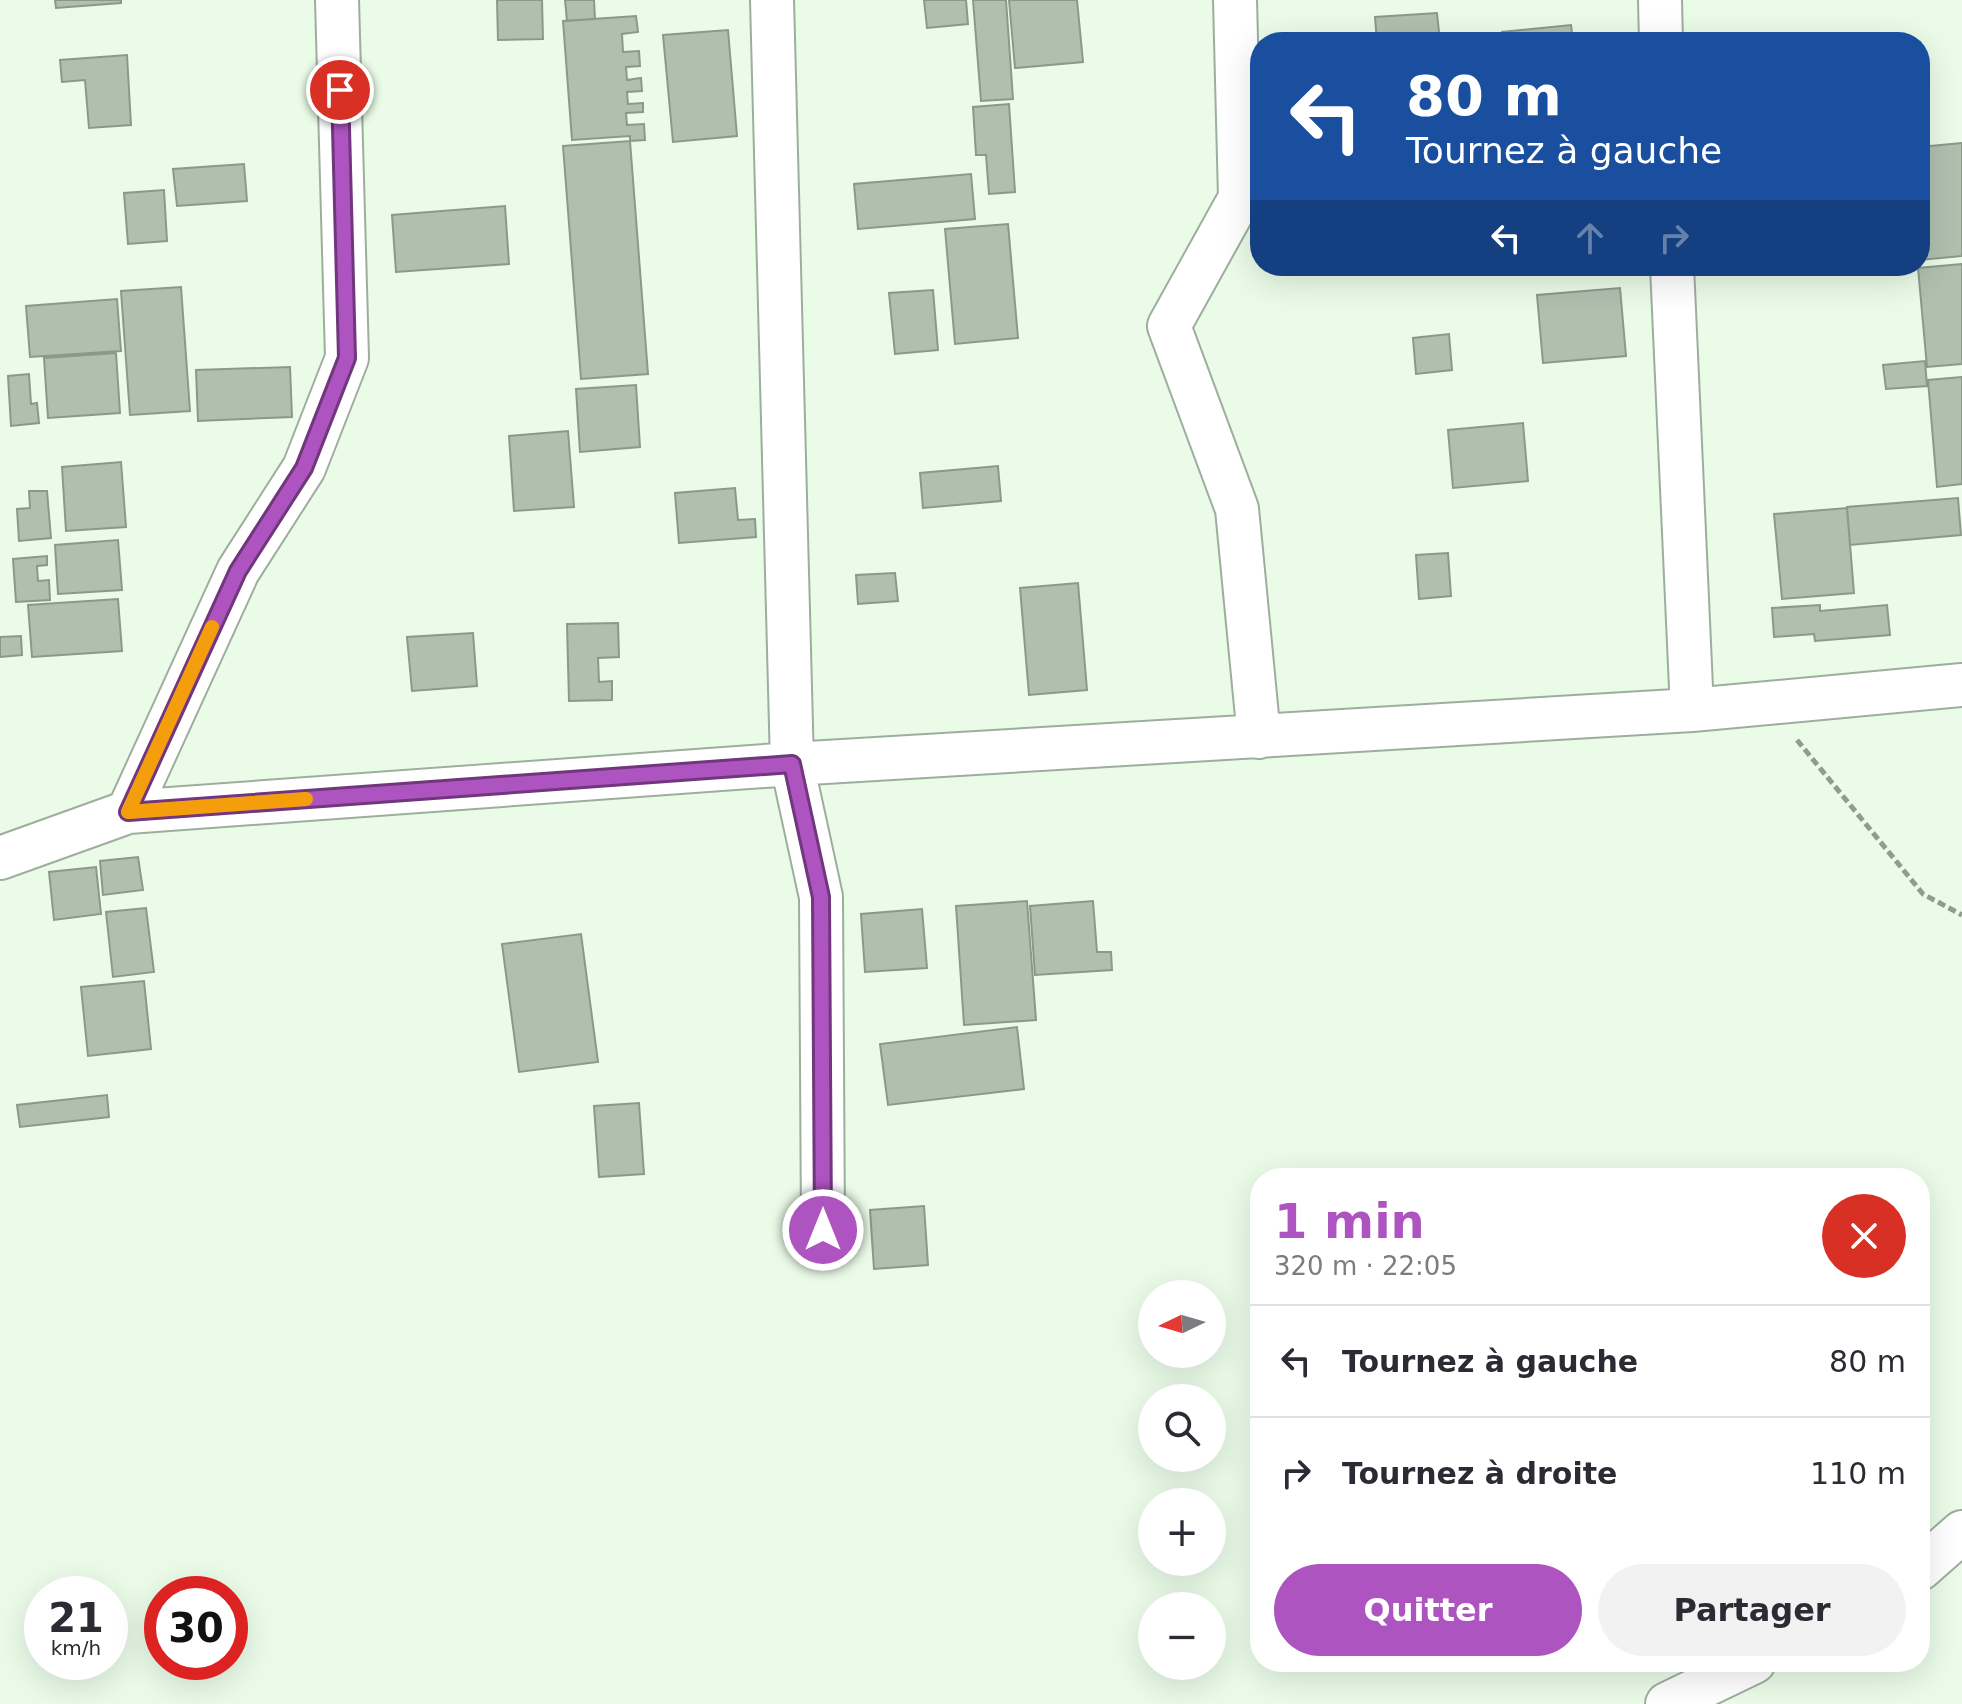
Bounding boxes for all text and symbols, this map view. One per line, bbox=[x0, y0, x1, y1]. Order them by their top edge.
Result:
pin bbox=[306, 56, 374, 124]
text: 80 m bbox=[1406, 63, 1562, 128]
icon: left bbox=[1274, 64, 1378, 168]
icon: arrive bbox=[318, 68, 362, 112]
text: Tournez à gauche bbox=[1406, 130, 1722, 171]
icon: left bbox=[1484, 216, 1528, 260]
icon: ahead bbox=[1568, 216, 1612, 260]
icon: right bbox=[1652, 216, 1696, 260]
position arrow bbox=[781, 1188, 865, 1272]
text: 1 min bbox=[1274, 1193, 1425, 1249]
button: close bbox=[1822, 1194, 1906, 1278]
text: 320 m · 22:05 bbox=[1274, 1251, 1457, 1281]
north arrow bbox=[1138, 1280, 1226, 1368]
map controls bbox=[1138, 1280, 1226, 1680]
icon: left bbox=[1274, 1339, 1318, 1383]
text: Tournez à gauche bbox=[1342, 1344, 1638, 1379]
text: 80 m bbox=[1829, 1344, 1906, 1379]
button: search bbox=[1138, 1384, 1226, 1472]
icon: right bbox=[1274, 1451, 1318, 1495]
text: Tournez à droite bbox=[1342, 1456, 1617, 1491]
text: 110 m bbox=[1810, 1456, 1906, 1491]
button: + bbox=[1138, 1488, 1226, 1576]
button: Quitter bbox=[1274, 1564, 1582, 1656]
button: Partager bbox=[1598, 1564, 1906, 1656]
speed limit sign: 30 bbox=[144, 1576, 248, 1680]
button: − bbox=[1138, 1592, 1226, 1680]
text: 21 bbox=[48, 1595, 104, 1641]
text: km/h bbox=[51, 1636, 101, 1660]

